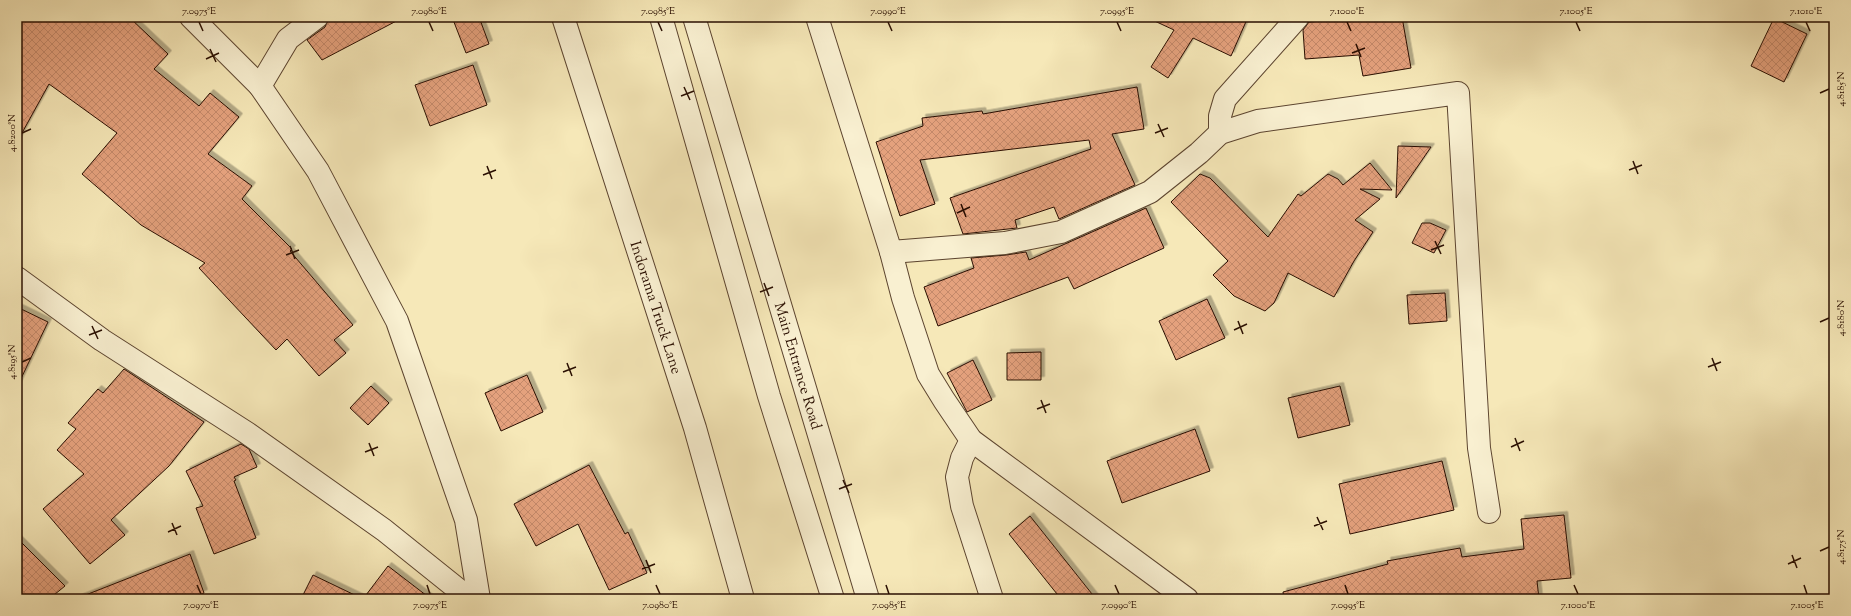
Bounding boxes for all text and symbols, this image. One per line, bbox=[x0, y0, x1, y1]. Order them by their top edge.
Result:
text: 7.0975°E bbox=[182, 4, 216, 19]
text: 7.0980°E bbox=[411, 4, 447, 19]
text: 7.0985°E bbox=[641, 4, 675, 19]
text: 7.0990°E bbox=[870, 4, 906, 19]
text: 7.0995°E bbox=[1100, 4, 1134, 19]
text: 7.1000°E bbox=[1330, 4, 1364, 19]
text: 7.1005°E bbox=[1560, 4, 1593, 19]
text: 7.1010°E bbox=[1790, 4, 1822, 19]
text: 4.8185°N bbox=[1834, 72, 1849, 106]
text: 4.8200°N bbox=[5, 114, 20, 152]
street label: Indorama Truck Lane bbox=[624, 239, 686, 377]
street label: Main Entrance Road bbox=[768, 300, 826, 433]
text: 4.8180°N bbox=[1834, 300, 1849, 336]
text: 4.8195°N bbox=[5, 345, 20, 379]
text: 4.8175°N bbox=[1834, 530, 1849, 564]
text: 7.0970°E bbox=[183, 598, 219, 613]
text: 7.0975°E bbox=[413, 598, 447, 613]
text: 7.0980°E bbox=[642, 598, 678, 613]
text: 7.0985°E bbox=[872, 598, 906, 613]
text: 7.0990°E bbox=[1101, 598, 1137, 613]
text: 7.0995°E bbox=[1331, 598, 1365, 613]
text: 7.1000°E bbox=[1561, 598, 1595, 613]
text: 7.1005°E bbox=[1791, 598, 1824, 613]

